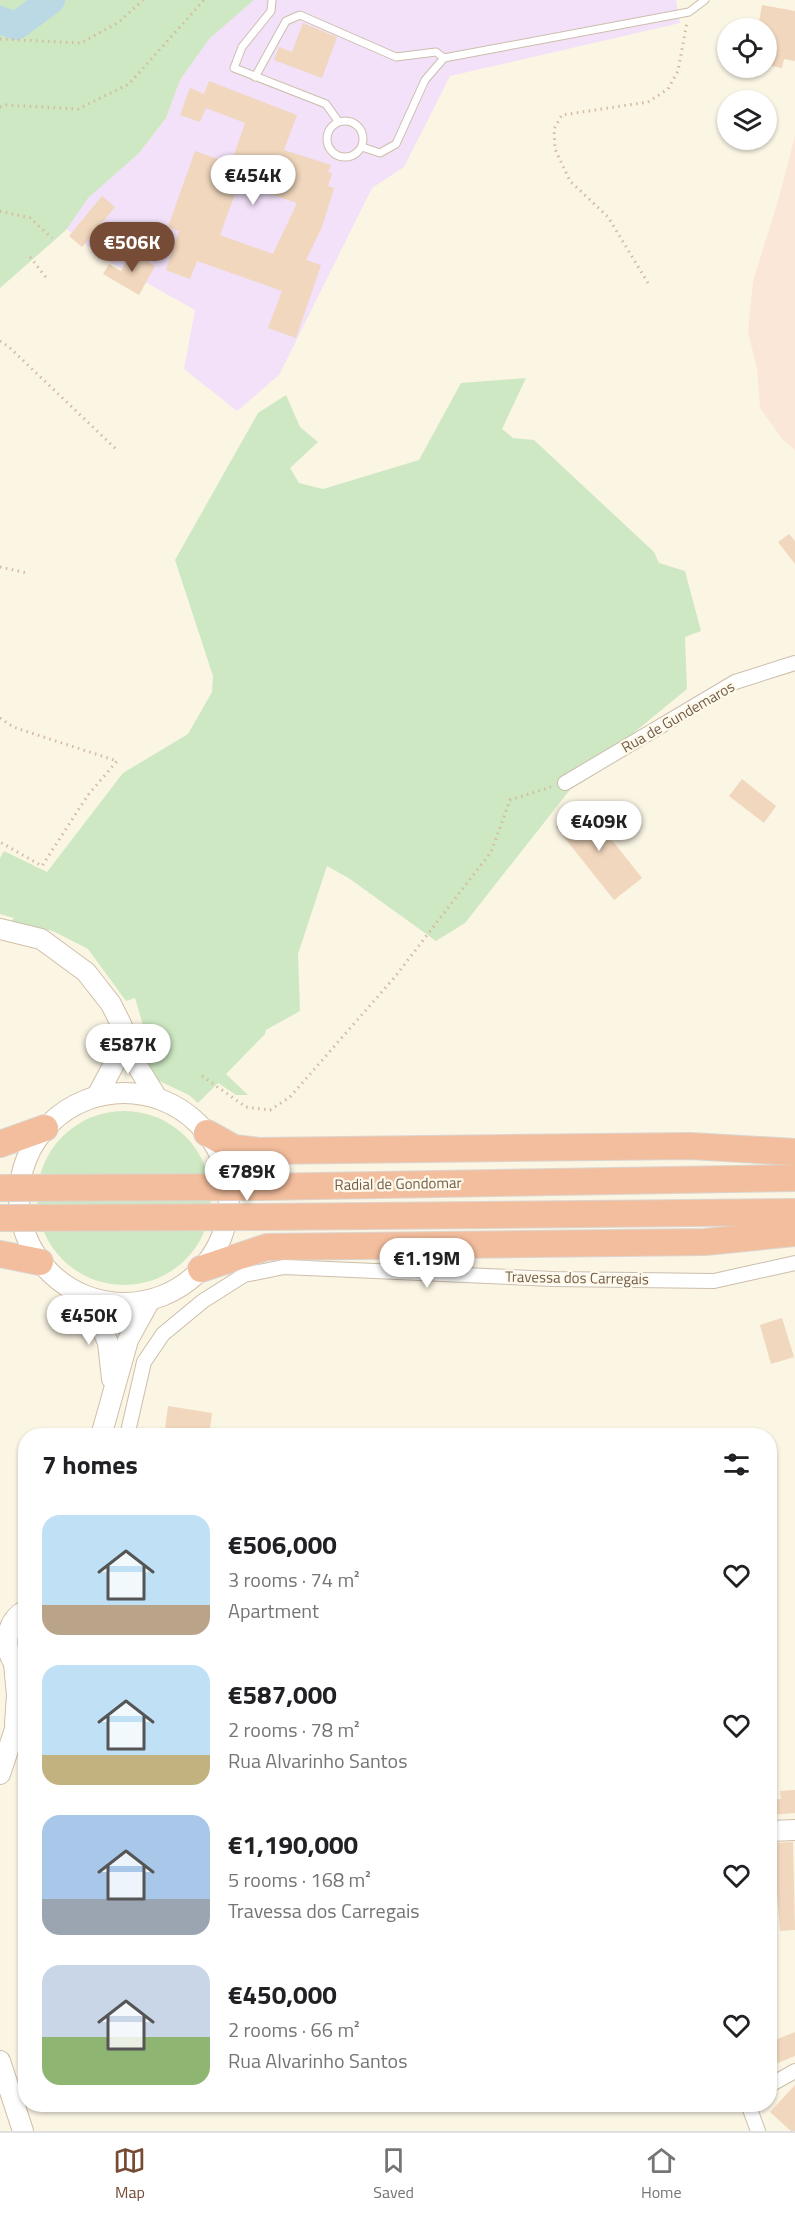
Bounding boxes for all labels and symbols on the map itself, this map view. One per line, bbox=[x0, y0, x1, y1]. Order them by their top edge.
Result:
pin: €454K bbox=[211, 155, 295, 206]
pin: €506K bbox=[90, 222, 174, 273]
street label: Rua de Gundemaros bbox=[617, 675, 739, 758]
pin: €409K bbox=[557, 801, 641, 852]
pin: €587K bbox=[86, 1024, 170, 1075]
pin: €789K bbox=[205, 1151, 289, 1202]
street label: Radial de Gondomar bbox=[334, 1171, 462, 1196]
pin: €1.19M bbox=[378, 1238, 476, 1289]
street label: Travessa dos Carregais bbox=[505, 1265, 649, 1290]
pin: €450K bbox=[47, 1295, 131, 1346]

